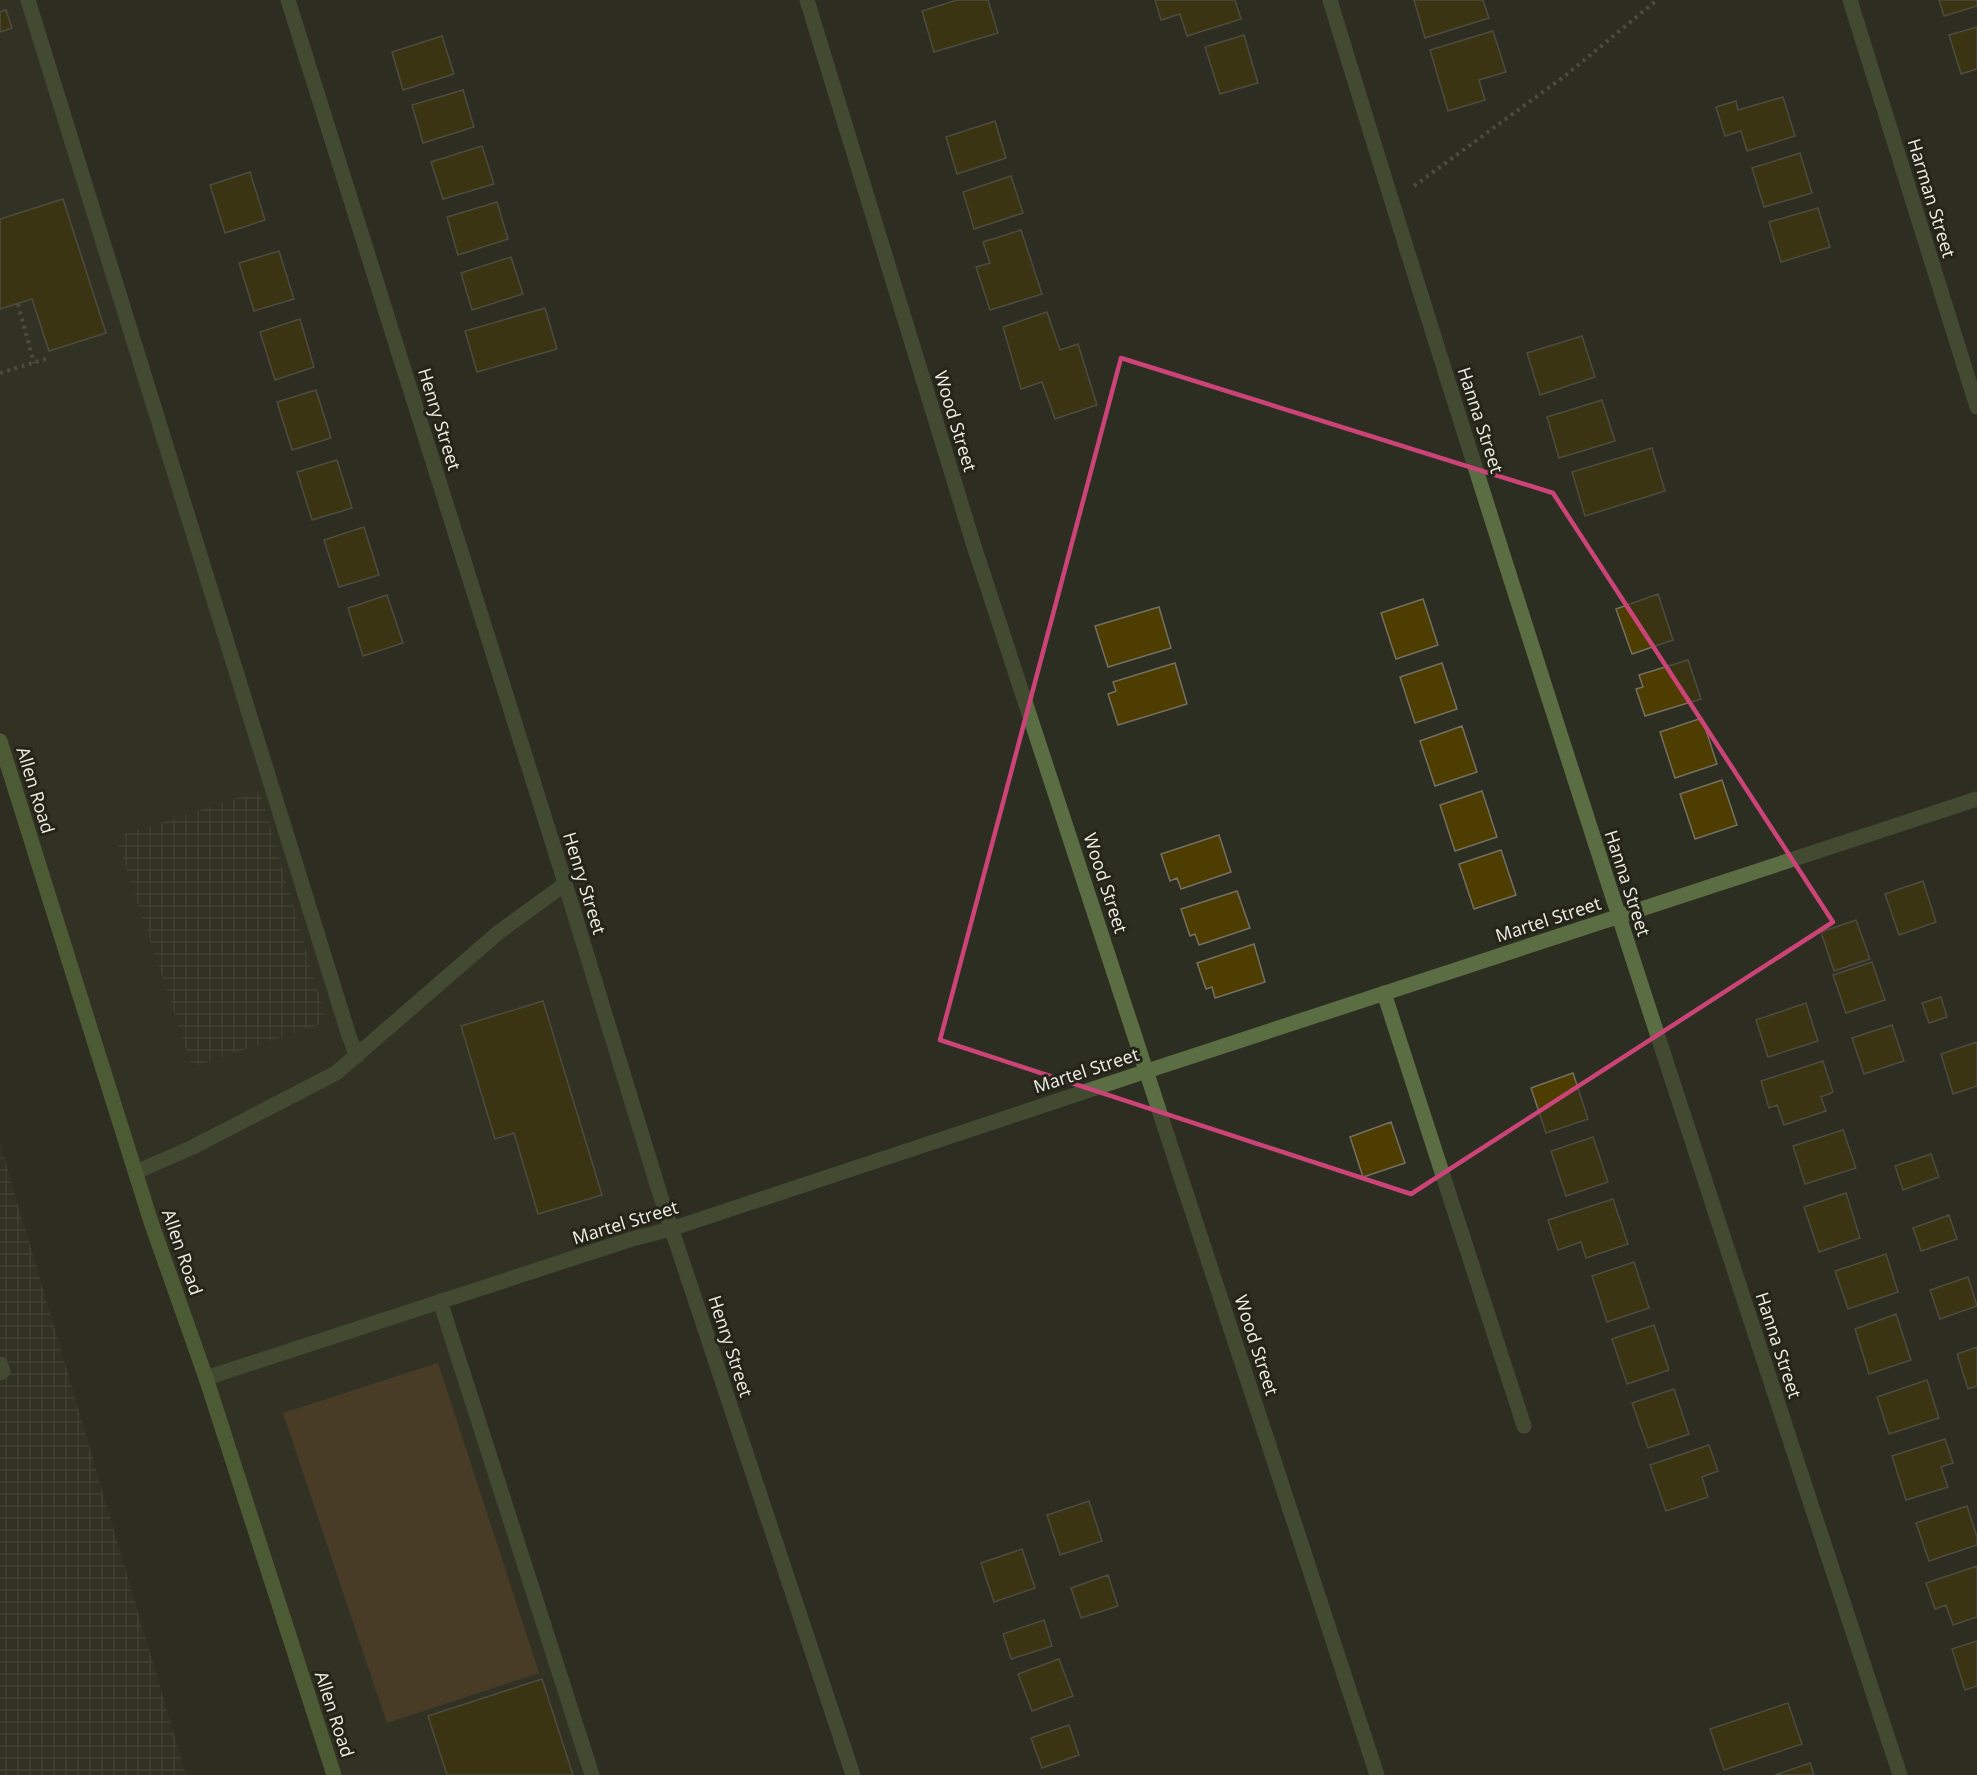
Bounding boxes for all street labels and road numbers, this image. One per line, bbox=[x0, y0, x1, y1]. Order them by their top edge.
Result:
street label: Harman Street bbox=[1903, 136, 1961, 260]
street label: Hanna Street bbox=[1453, 364, 1509, 476]
street label: Henry Street bbox=[413, 365, 467, 473]
street label: Wood Street bbox=[929, 368, 983, 474]
street label: Allen Road bbox=[11, 744, 61, 836]
street label: Hanna Street bbox=[1600, 827, 1656, 939]
street label: Henry Street bbox=[558, 829, 612, 937]
street label: Wood Street bbox=[1078, 830, 1134, 936]
street label: Martel Street bbox=[1492, 891, 1604, 947]
street label: Martel Street bbox=[1030, 1042, 1142, 1098]
street label: Martel Street bbox=[569, 1195, 681, 1249]
street label: Allen Road bbox=[157, 1206, 209, 1298]
street label: Hanna Street bbox=[1751, 1289, 1807, 1401]
street label: Henry Street bbox=[703, 1292, 759, 1400]
street label: Wood Street bbox=[1229, 1292, 1285, 1398]
street label: Allen Road bbox=[310, 1668, 360, 1760]

